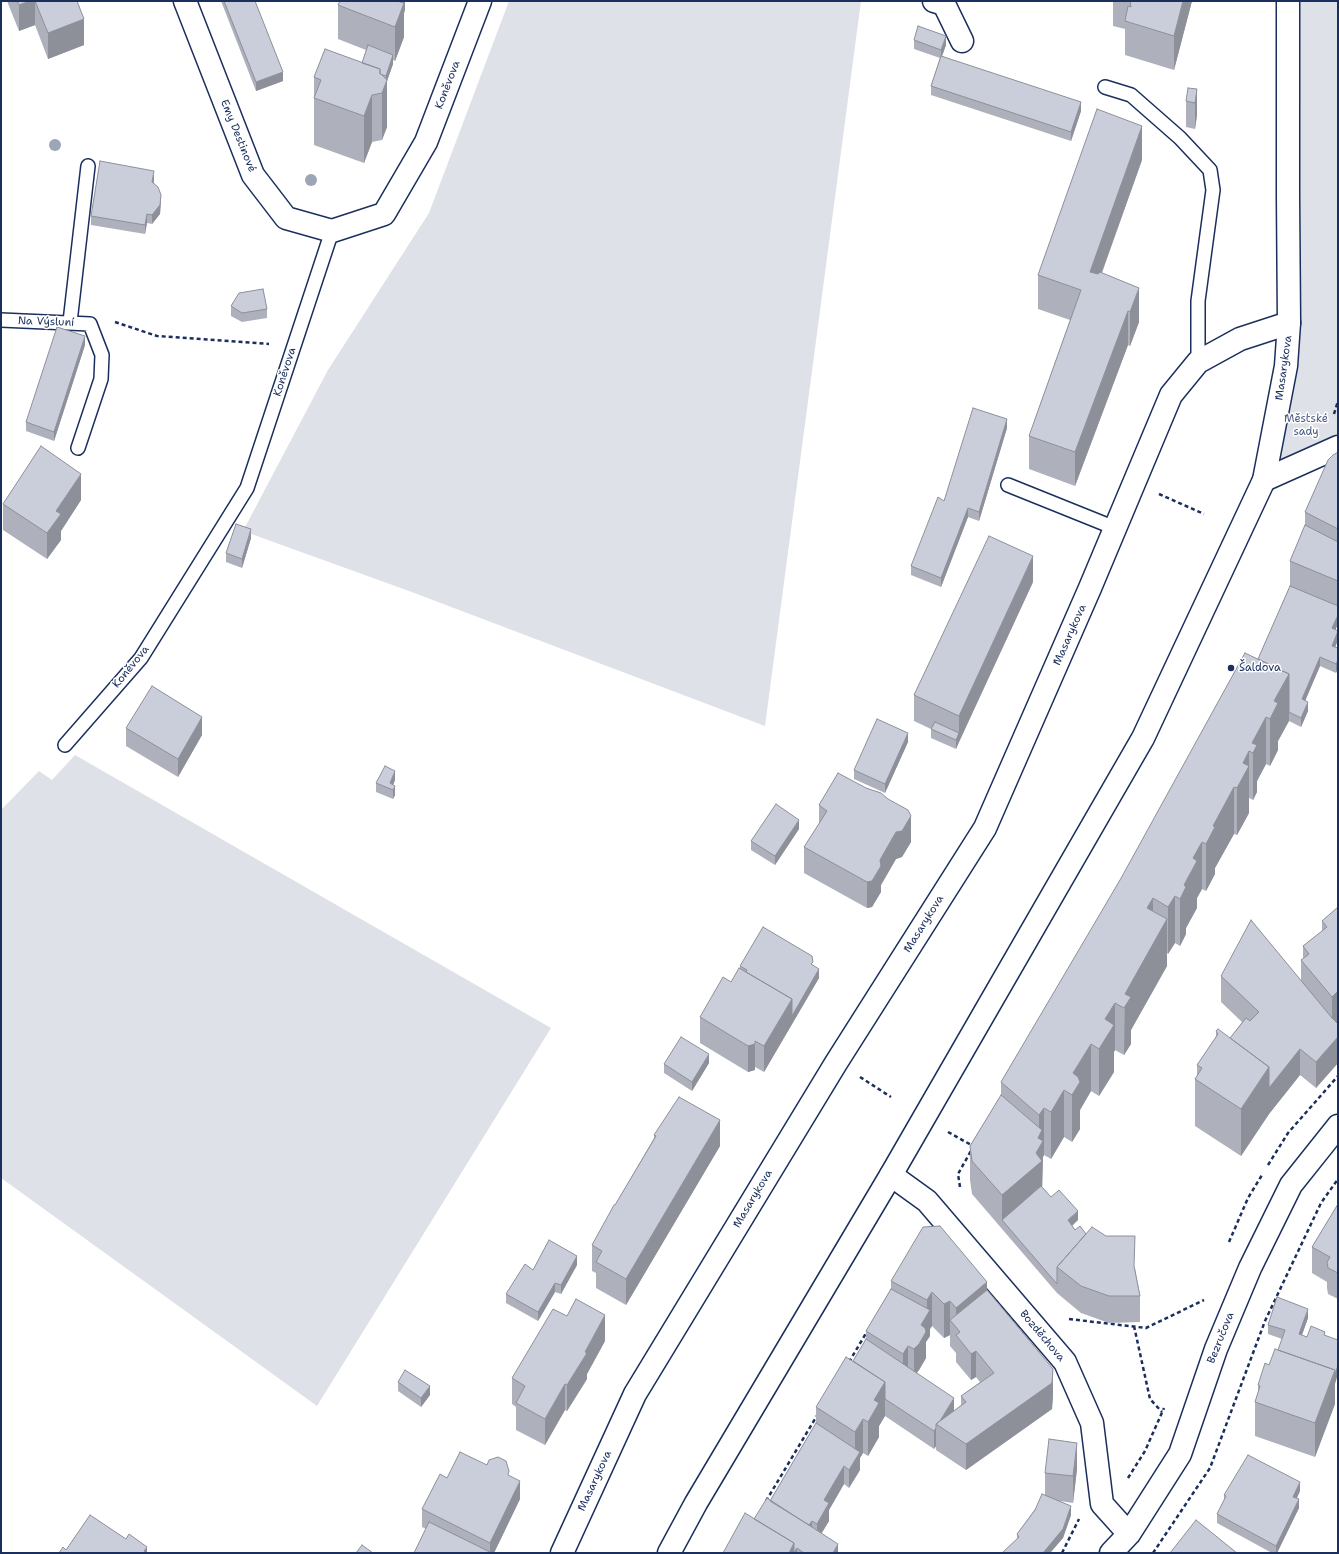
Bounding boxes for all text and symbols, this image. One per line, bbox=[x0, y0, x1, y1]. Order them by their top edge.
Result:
street label: Koněvova bbox=[433, 59, 463, 111]
street label: Emy Destinové bbox=[217, 98, 259, 174]
street label: Na Výsluní bbox=[18, 314, 74, 330]
street label: Masarykova bbox=[1273, 335, 1295, 401]
street label: Koněvova bbox=[271, 346, 299, 398]
park label: Městské sady bbox=[1284, 412, 1328, 438]
street label: Masarykova bbox=[1051, 602, 1089, 668]
street label: Koněvova bbox=[110, 643, 152, 691]
place label: Šaldova bbox=[1239, 661, 1281, 675]
marker: Šaldova bbox=[1226, 663, 1236, 673]
street label: Masarykova bbox=[901, 893, 947, 955]
street label: Masarykova bbox=[731, 1168, 775, 1230]
street label: Bozděchova bbox=[1017, 1308, 1067, 1364]
street label: Bezručova bbox=[1205, 1310, 1237, 1366]
street label: Masarykova bbox=[575, 1449, 615, 1513]

